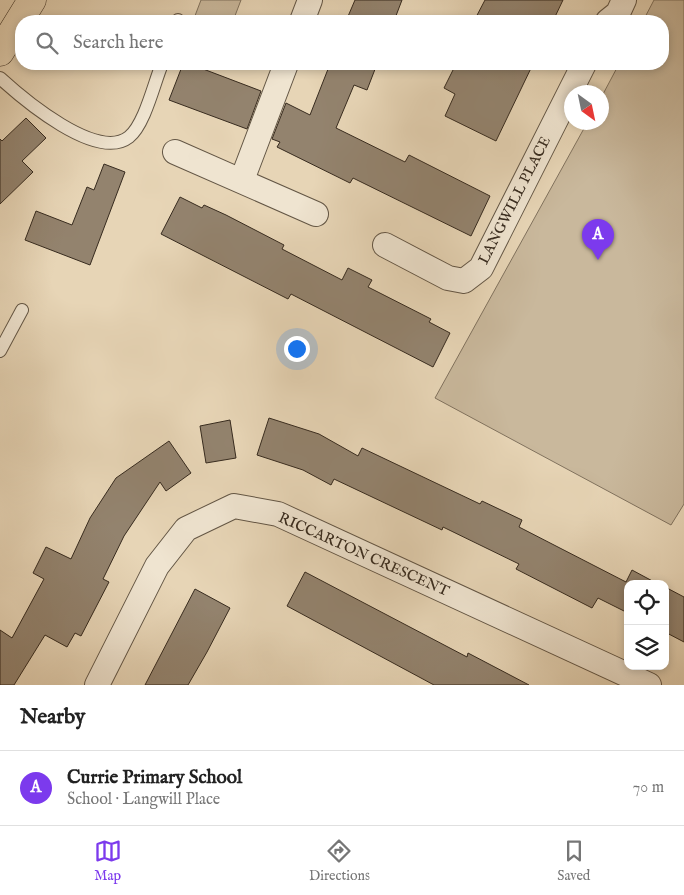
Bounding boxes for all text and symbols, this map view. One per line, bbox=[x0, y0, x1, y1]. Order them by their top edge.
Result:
search box bbox=[15, 15, 669, 70]
icon: search bbox=[33, 29, 61, 57]
text: Search here bbox=[73, 31, 164, 55]
north arrow bbox=[564, 85, 609, 130]
street label: LANGWILL PLACE bbox=[474, 133, 555, 267]
pin: A bbox=[582, 219, 614, 260]
your location bbox=[284, 336, 310, 362]
street label: RICCARTON CRESCENT bbox=[275, 508, 452, 601]
map controls bbox=[624, 580, 669, 670]
button: locate bbox=[624, 580, 669, 625]
button: layers bbox=[624, 625, 669, 670]
text: Nearby bbox=[20, 704, 85, 731]
text: Currie Primary School bbox=[67, 766, 242, 790]
text: A bbox=[31, 778, 41, 798]
text: 70 m bbox=[633, 778, 664, 798]
text: School · Langwill Place bbox=[67, 790, 220, 810]
tab: Map bbox=[94, 837, 122, 885]
tab: Directions bbox=[309, 837, 370, 885]
tab: Saved bbox=[557, 837, 590, 885]

